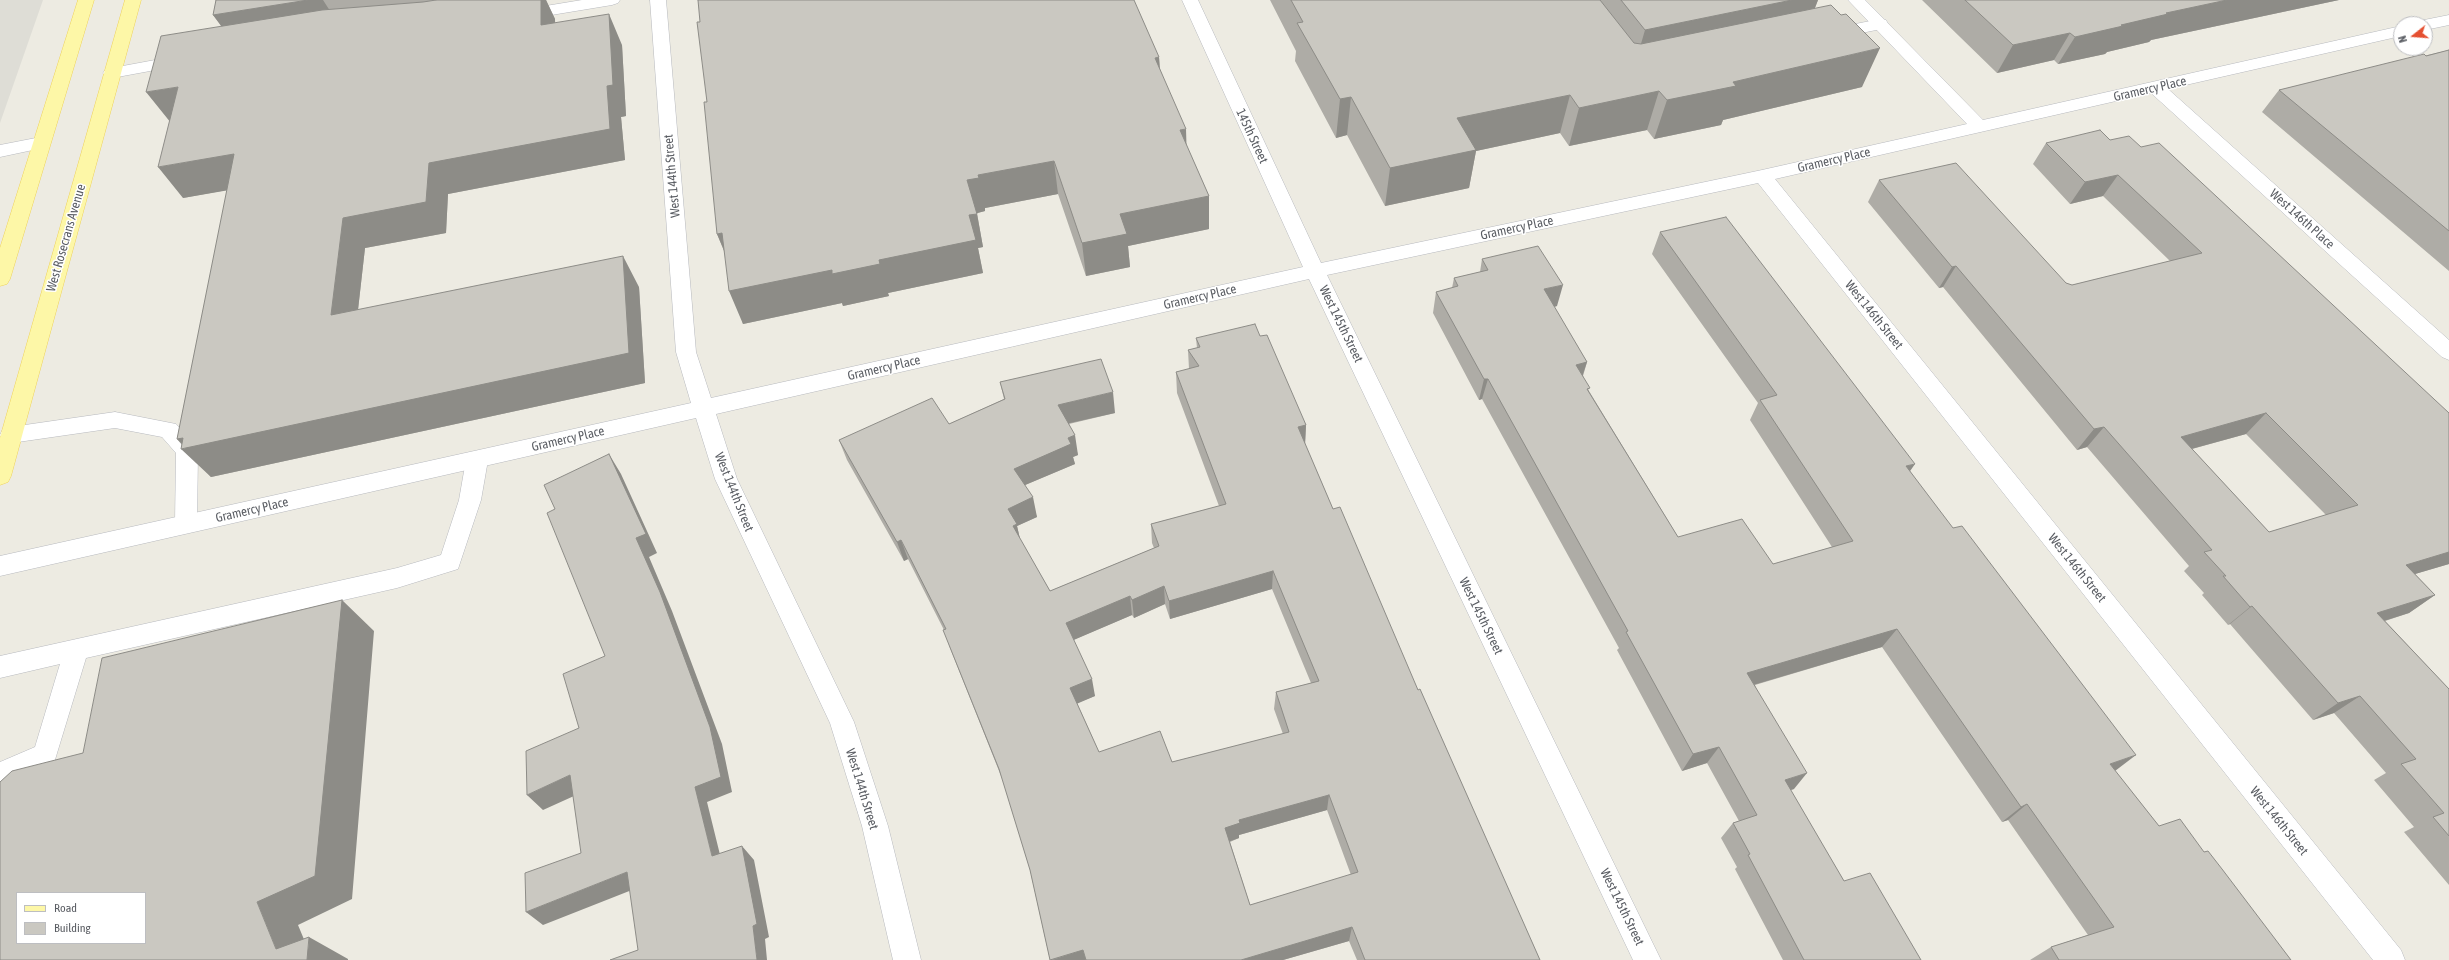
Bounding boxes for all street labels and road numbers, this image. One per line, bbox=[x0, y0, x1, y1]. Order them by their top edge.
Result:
street label: Gramercy Place bbox=[2112, 73, 2188, 105]
street label: 145th Street bbox=[1233, 106, 1271, 166]
street label: West 144th Street bbox=[661, 134, 683, 218]
street label: Gramercy Place bbox=[1796, 144, 1872, 176]
street label: West Rosecrans Avenue bbox=[43, 182, 89, 294]
street label: West 146th Place bbox=[2266, 186, 2338, 252]
street label: Gramercy Place bbox=[1479, 213, 1555, 243]
street label: West 146th Street bbox=[1842, 278, 1906, 352]
street label: Gramercy Place bbox=[1162, 281, 1238, 313]
street label: West 145th Street bbox=[1316, 283, 1366, 365]
street label: Gramercy Place bbox=[846, 352, 922, 384]
street label: Gramercy Place bbox=[530, 423, 606, 455]
street label: West 144th Street bbox=[711, 450, 757, 534]
street label: Gramercy Place bbox=[214, 494, 290, 526]
street label: West 146th Street bbox=[2045, 531, 2109, 605]
street label: West 145th Street bbox=[1456, 575, 1506, 657]
street label: West 144th Street bbox=[842, 747, 882, 831]
street label: West 146th Street bbox=[2247, 784, 2311, 858]
street label: West 145th Street bbox=[1597, 866, 1647, 948]

